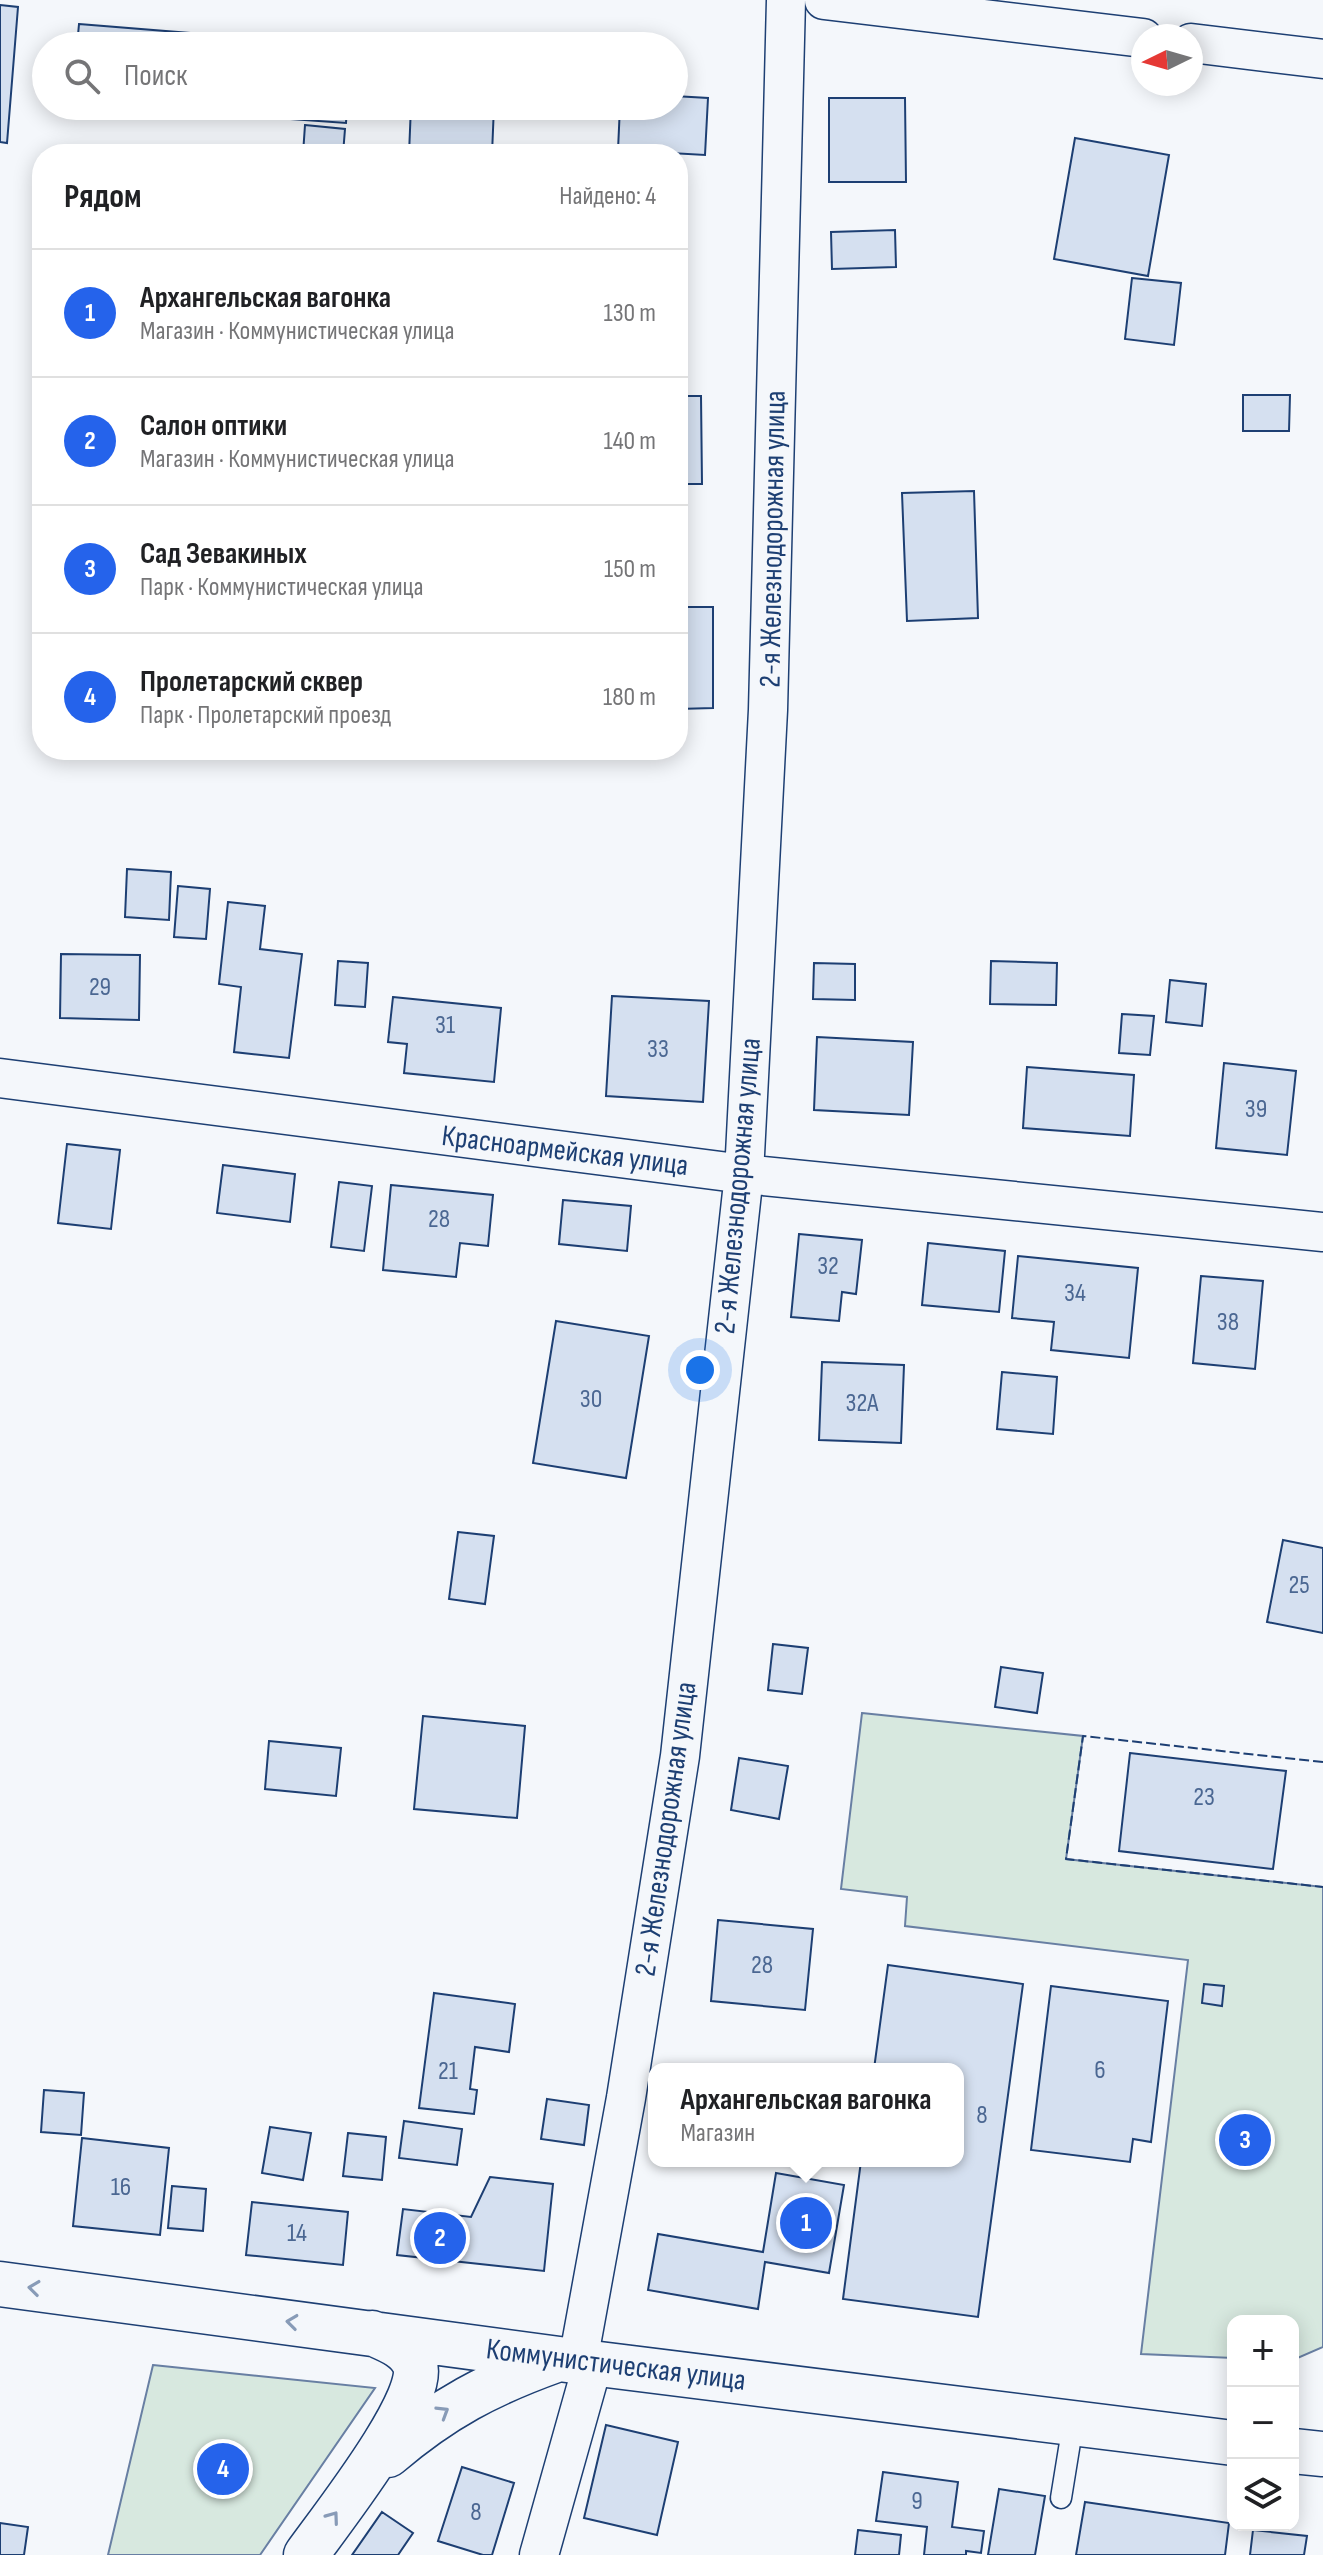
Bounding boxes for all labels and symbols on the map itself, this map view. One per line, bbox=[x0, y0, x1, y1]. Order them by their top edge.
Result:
north arrow bbox=[1131, 24, 1203, 96]
street label: 2-я Железнодорожная улица bbox=[752, 390, 794, 688]
house number: 29 bbox=[89, 972, 111, 1003]
house number: 31 bbox=[435, 1010, 455, 1041]
house number: 33 bbox=[647, 1034, 669, 1065]
street label: 2-я Железнодорожная улица bbox=[707, 1036, 769, 1336]
house number: 39 bbox=[1245, 1094, 1267, 1125]
street label: Красноармейская улица bbox=[440, 1118, 690, 1184]
house number: 28 bbox=[428, 1204, 450, 1235]
house number: 32 bbox=[817, 1251, 839, 1282]
house number: 34 bbox=[1064, 1278, 1086, 1309]
house number: 38 bbox=[1217, 1307, 1239, 1338]
your location bbox=[680, 1350, 720, 1390]
house number: 30 bbox=[580, 1384, 602, 1415]
house number: 32А bbox=[846, 1388, 879, 1419]
house number: 25 bbox=[1288, 1570, 1310, 1601]
street label: 2-я Железнодорожная улица bbox=[628, 1679, 704, 1979]
house number: 23 bbox=[1193, 1782, 1215, 1813]
house number: 28 bbox=[751, 1950, 773, 1981]
house number: 6 bbox=[1094, 2055, 1106, 2086]
house number: 21 bbox=[438, 2056, 458, 2087]
house number: 8 bbox=[976, 2100, 988, 2131]
pin: 3 bbox=[1219, 2110, 1271, 2170]
house number: 16 bbox=[111, 2172, 131, 2203]
pin: 1 bbox=[780, 2193, 832, 2253]
pin: 2 bbox=[414, 2208, 466, 2268]
house number: 14 bbox=[287, 2218, 307, 2249]
one-way arrow bbox=[27, 2280, 41, 2297]
one-way arrow bbox=[285, 2313, 298, 2330]
street label: Коммунистическая улица bbox=[484, 2331, 748, 2399]
one-way arrow bbox=[435, 2406, 449, 2421]
pin: 4 bbox=[197, 2439, 249, 2499]
house number: 9 bbox=[911, 2486, 923, 2517]
house number: 8 bbox=[470, 2497, 482, 2528]
one-way arrow bbox=[323, 2511, 338, 2525]

